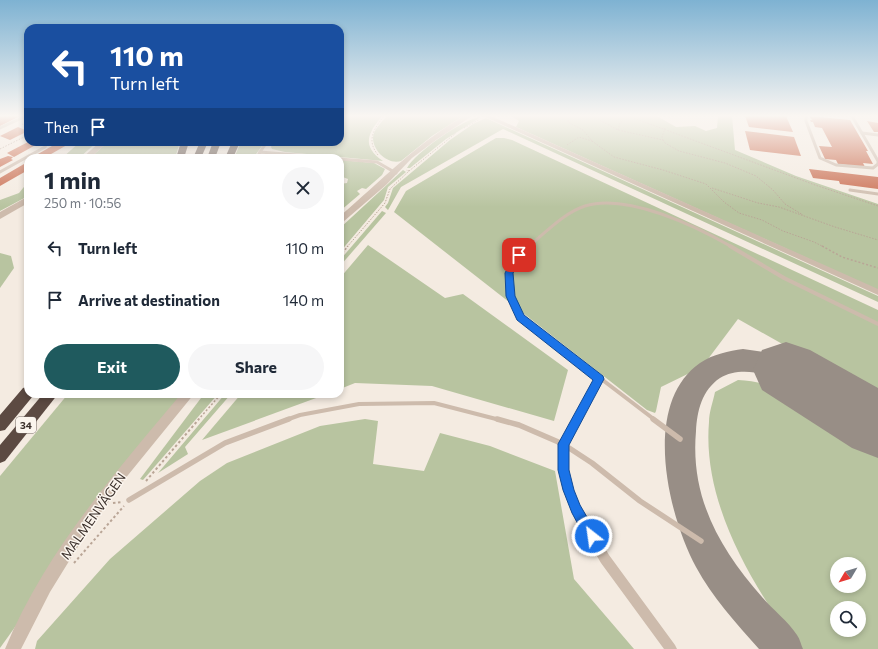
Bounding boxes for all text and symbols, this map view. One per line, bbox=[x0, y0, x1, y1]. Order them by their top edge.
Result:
text: 110 m bbox=[110, 38, 184, 72]
icon: left bbox=[44, 40, 96, 92]
text: Turn left bbox=[110, 72, 179, 94]
icon: arrive bbox=[87, 116, 109, 138]
text: Then bbox=[44, 118, 79, 136]
text: 1 min bbox=[44, 165, 101, 194]
button: close bbox=[282, 167, 324, 209]
text: 250 m · 10:56 bbox=[44, 195, 122, 211]
icon: left bbox=[44, 237, 66, 259]
pin bbox=[502, 238, 536, 272]
text: Turn left bbox=[78, 239, 137, 257]
text: 110 m bbox=[285, 239, 324, 257]
icon: arrive bbox=[508, 244, 530, 266]
icon: arrive bbox=[44, 289, 66, 311]
text: Arrive at destination bbox=[78, 291, 220, 309]
text: 140 m bbox=[283, 291, 324, 309]
button: Exit bbox=[44, 344, 180, 390]
button: Share bbox=[188, 344, 324, 390]
road number: 34 bbox=[16, 417, 36, 433]
street label: MALMENVÄGEN bbox=[57, 469, 129, 563]
position arrow bbox=[571, 515, 613, 557]
north arrow bbox=[830, 557, 866, 593]
map controls bbox=[830, 557, 866, 637]
button: search bbox=[830, 601, 866, 637]

